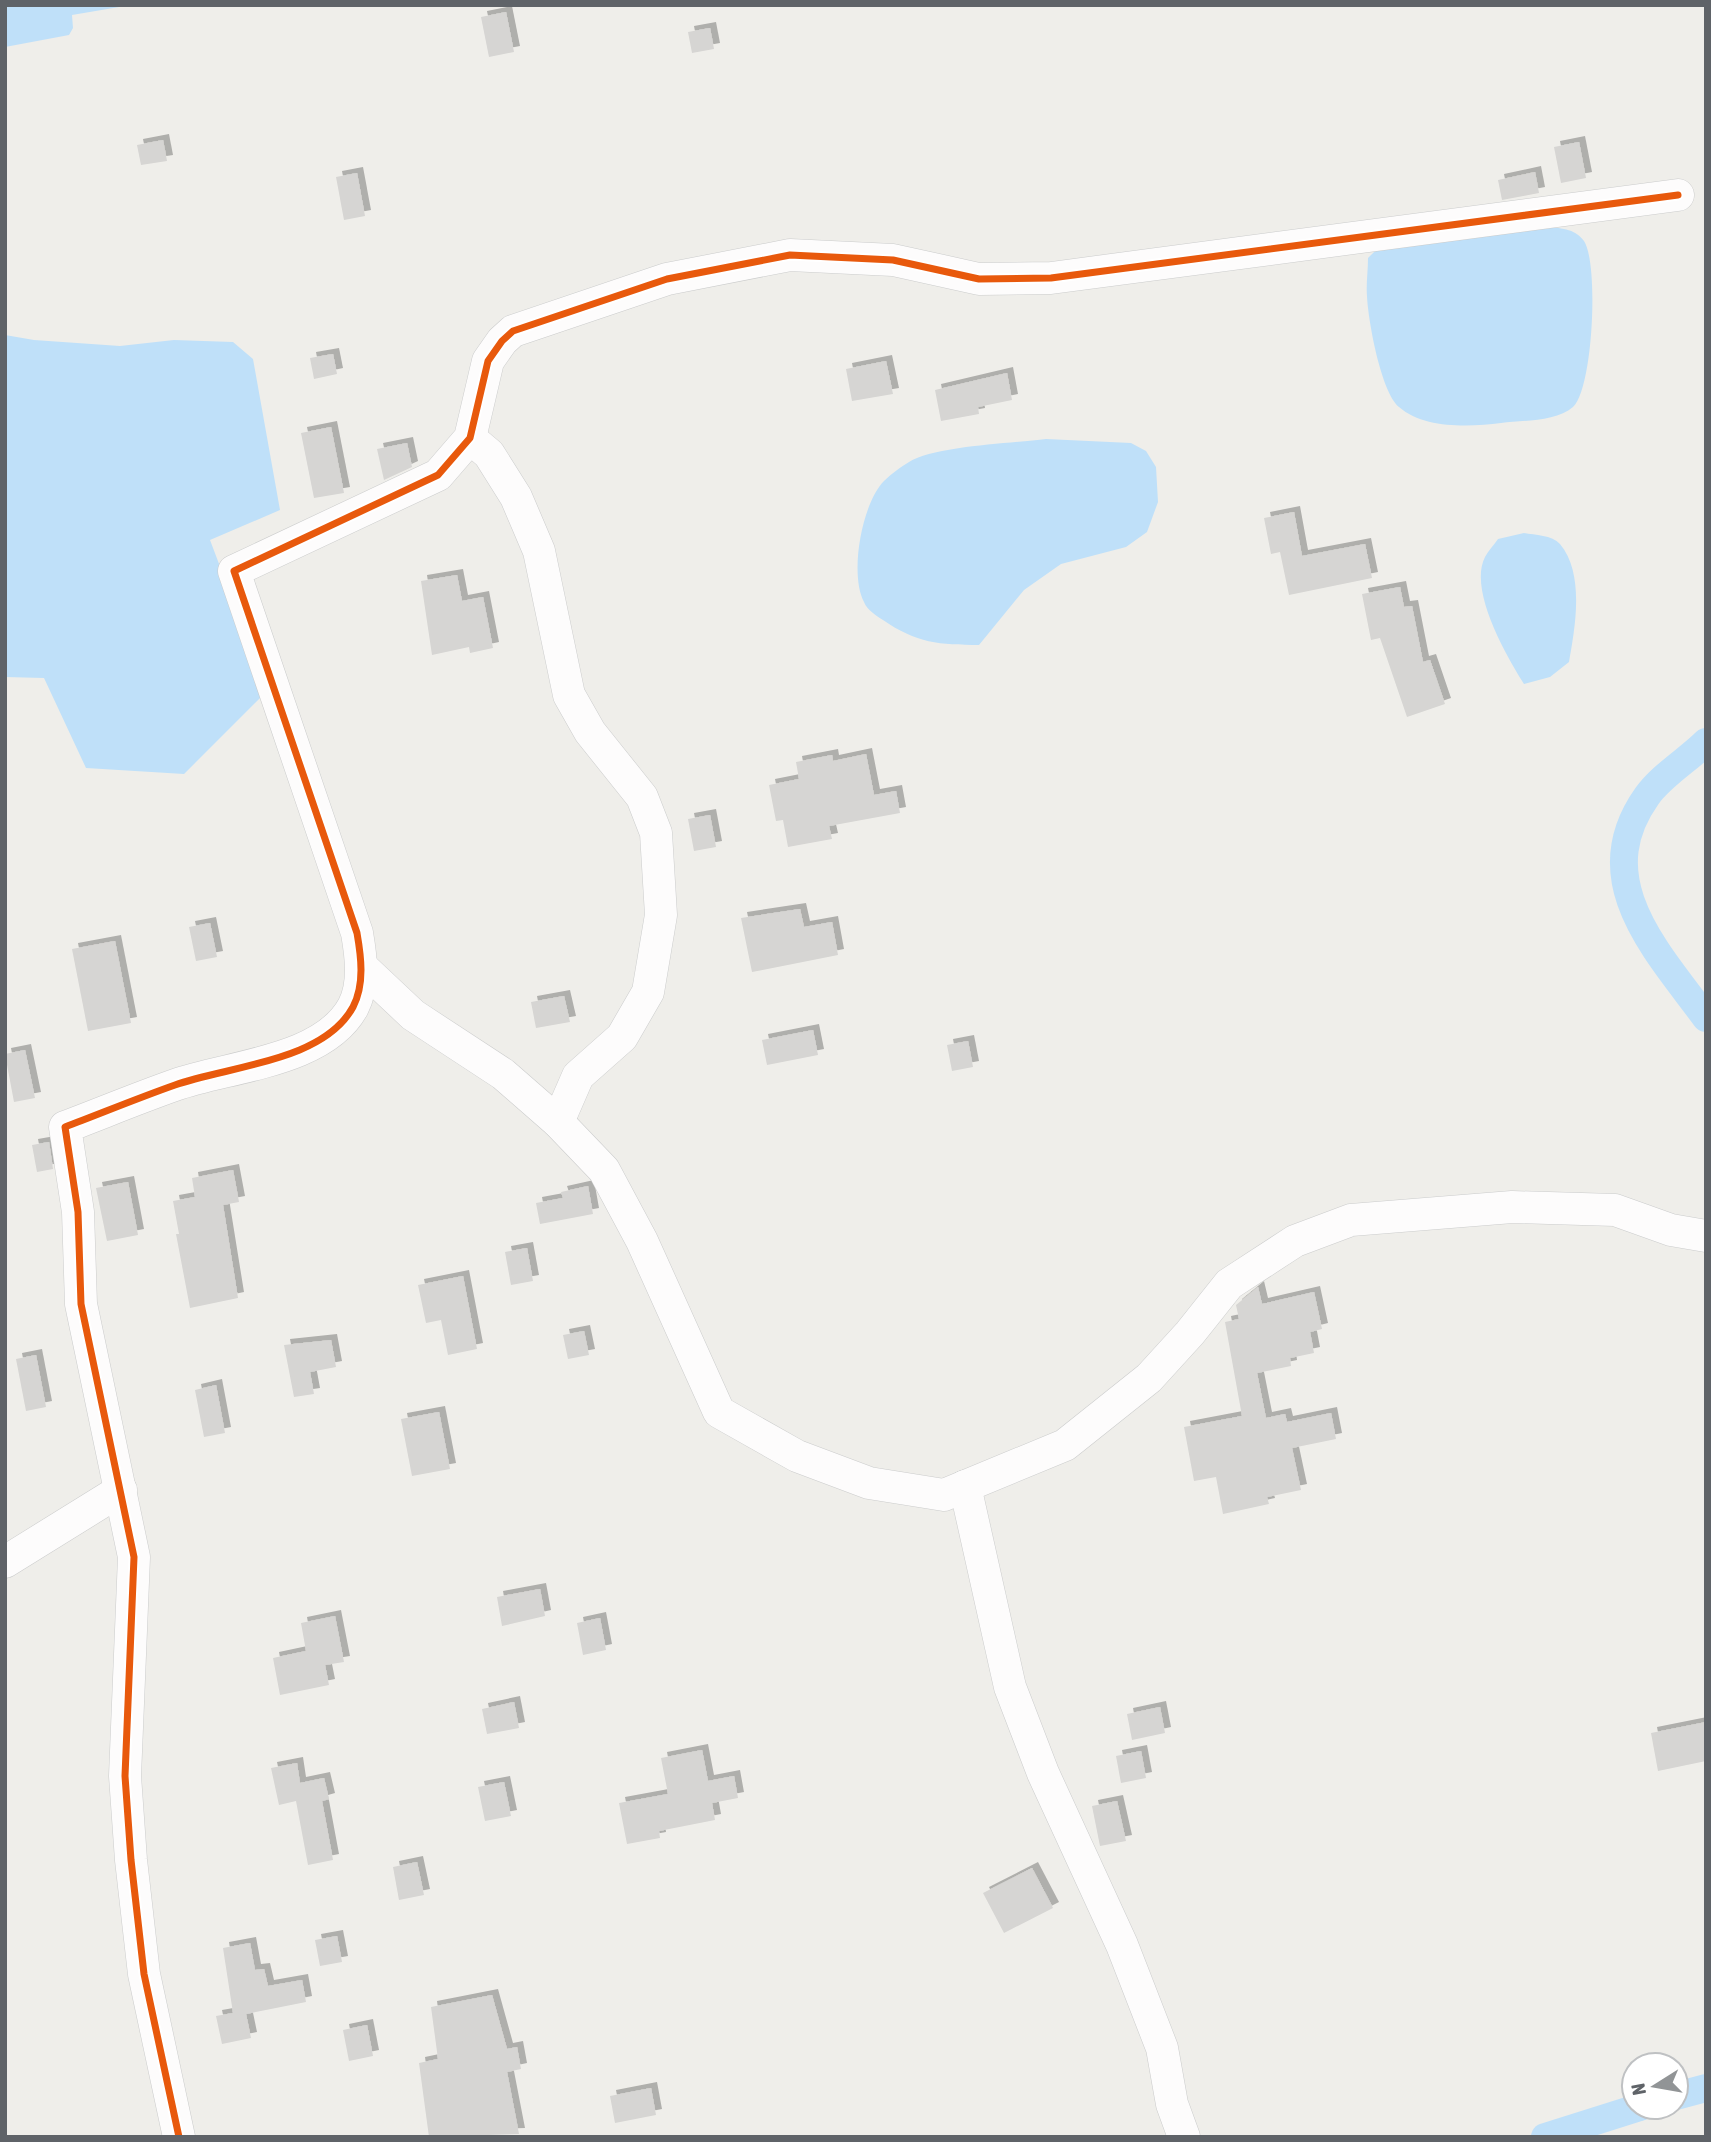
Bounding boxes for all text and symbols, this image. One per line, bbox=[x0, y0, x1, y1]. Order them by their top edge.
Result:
north arrow bbox=[1620, 2051, 1690, 2121]
text: N bbox=[1626, 2082, 1650, 2097]

